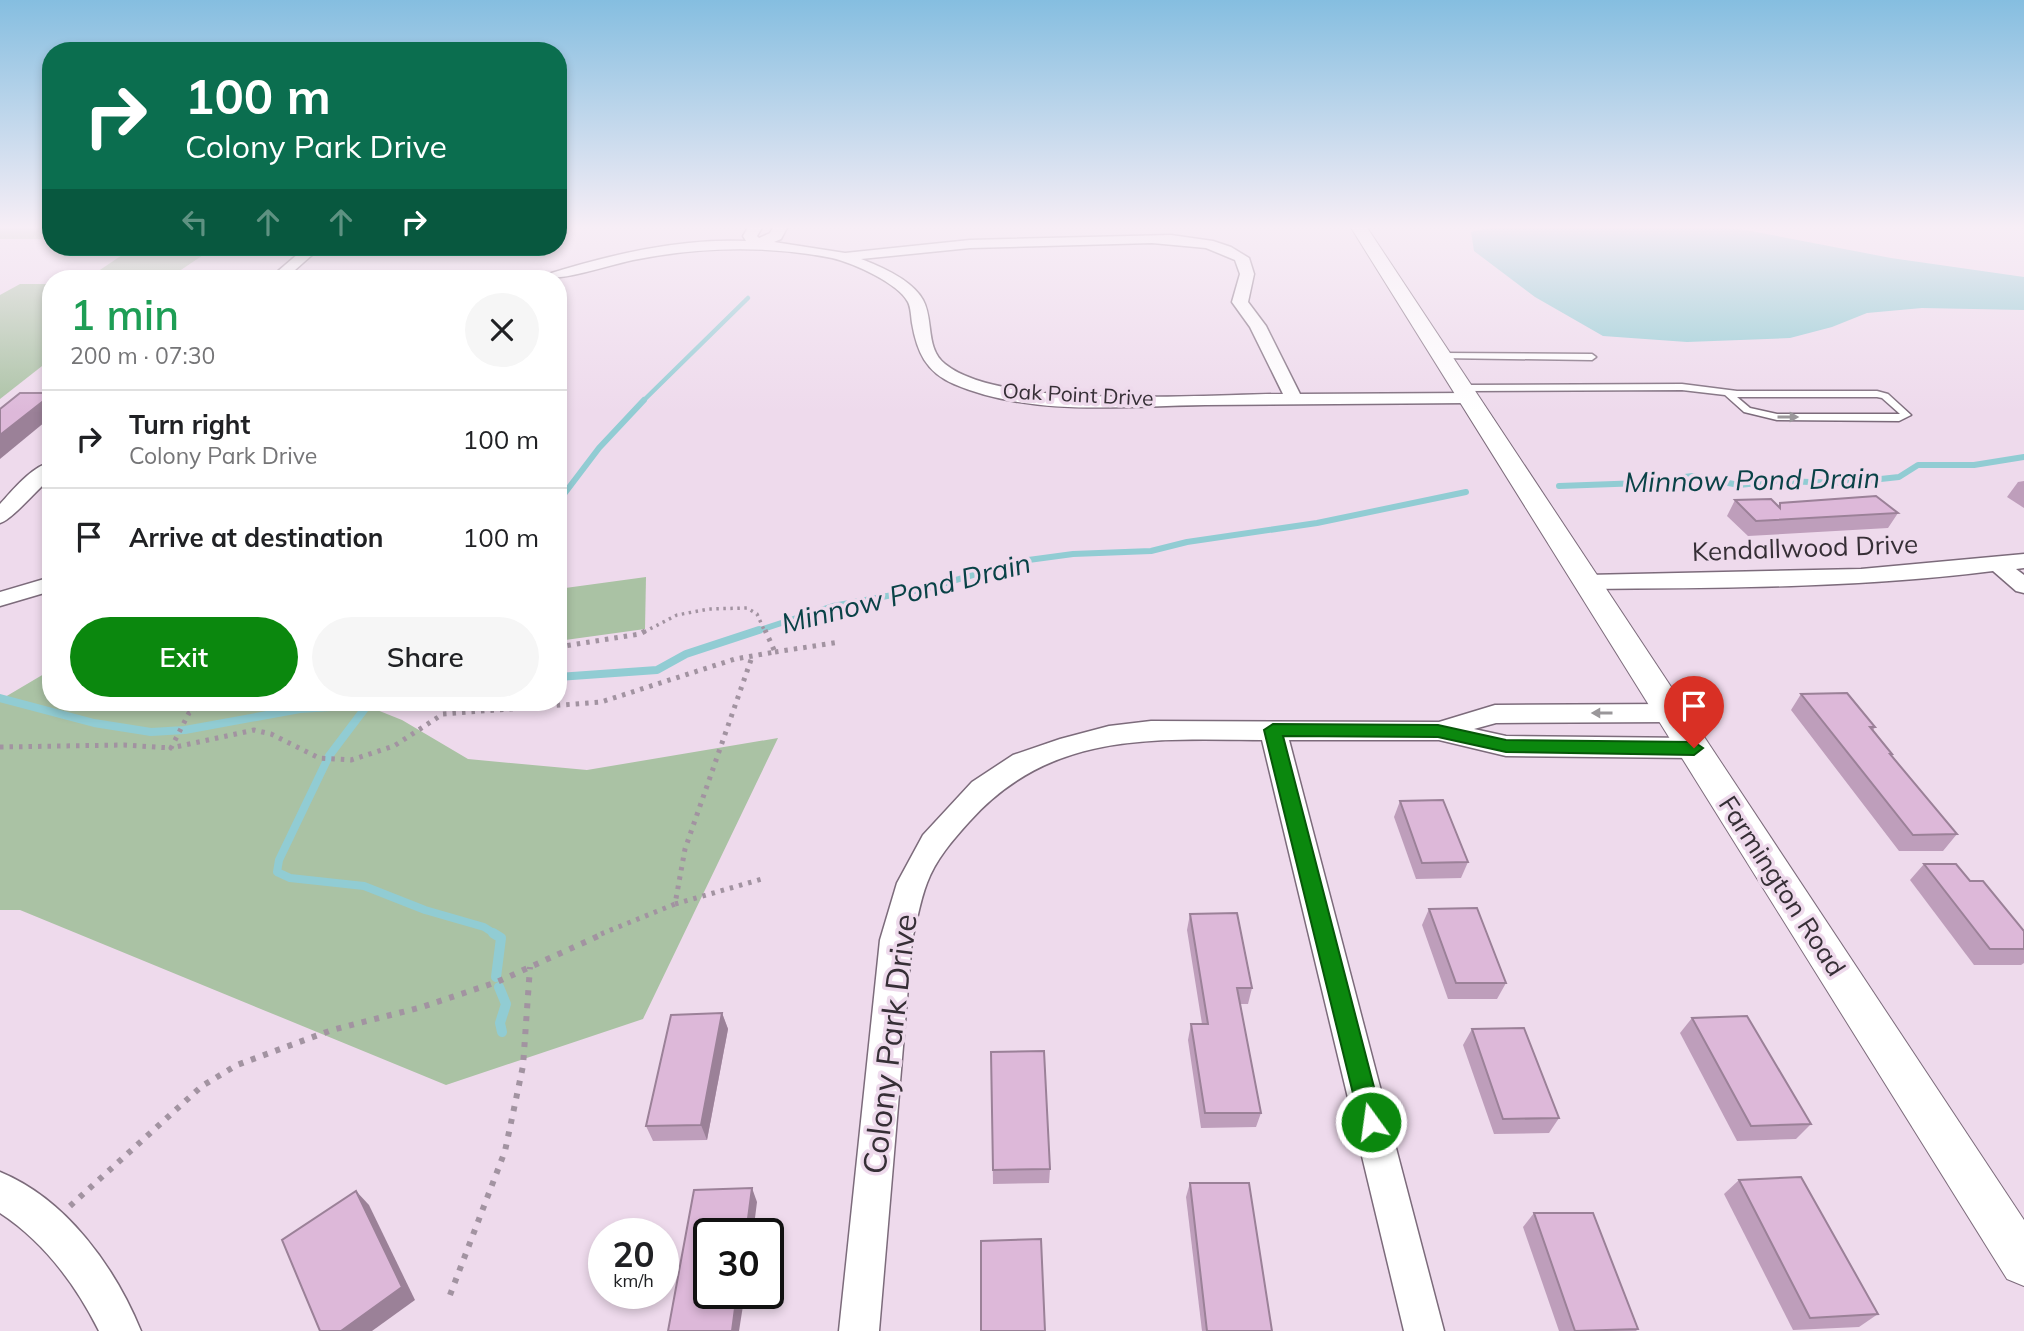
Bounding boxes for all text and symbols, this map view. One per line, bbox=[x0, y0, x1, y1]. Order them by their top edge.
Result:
text: 100 m bbox=[185, 65, 331, 126]
icon: right bbox=[70, 70, 161, 161]
text: Colony Park Drive bbox=[185, 126, 447, 166]
icon: left bbox=[176, 203, 214, 241]
icon: ahead bbox=[249, 203, 287, 241]
icon: ahead bbox=[322, 203, 360, 241]
icon: right bbox=[395, 203, 433, 241]
text: 1 min bbox=[70, 288, 179, 341]
button: close bbox=[465, 293, 539, 367]
text: 200 m · 07:30 bbox=[70, 341, 215, 370]
street label: Oak Point Drive bbox=[1002, 377, 1154, 411]
text: Turn right bbox=[129, 408, 250, 441]
one-way arrow bbox=[1778, 411, 1800, 423]
icon: right bbox=[70, 420, 108, 458]
text: 100 m bbox=[463, 423, 539, 456]
text: Colony Park Drive bbox=[129, 441, 317, 470]
water label: Minnow Pond Drain bbox=[1624, 460, 1880, 499]
icon: arrive bbox=[70, 518, 108, 556]
text: Arrive at destination bbox=[129, 521, 384, 554]
text: 100 m bbox=[463, 521, 539, 554]
street label: Kendallwood Drive bbox=[1691, 527, 1919, 568]
water label: Minnow Pond Drain bbox=[778, 545, 1034, 640]
button: Exit bbox=[70, 617, 298, 697]
button: Share bbox=[312, 617, 539, 697]
pin bbox=[1664, 676, 1724, 748]
icon: arrive bbox=[1675, 687, 1713, 725]
one-way arrow bbox=[1591, 707, 1613, 719]
street label: Farmington Road bbox=[1712, 789, 1853, 982]
street label: Colony Park Drive bbox=[853, 911, 925, 1176]
position arrow bbox=[1334, 1085, 1408, 1159]
speed limit sign: 30 bbox=[693, 1218, 784, 1309]
text: 20 bbox=[612, 1232, 655, 1276]
text: km/h bbox=[613, 1269, 654, 1292]

